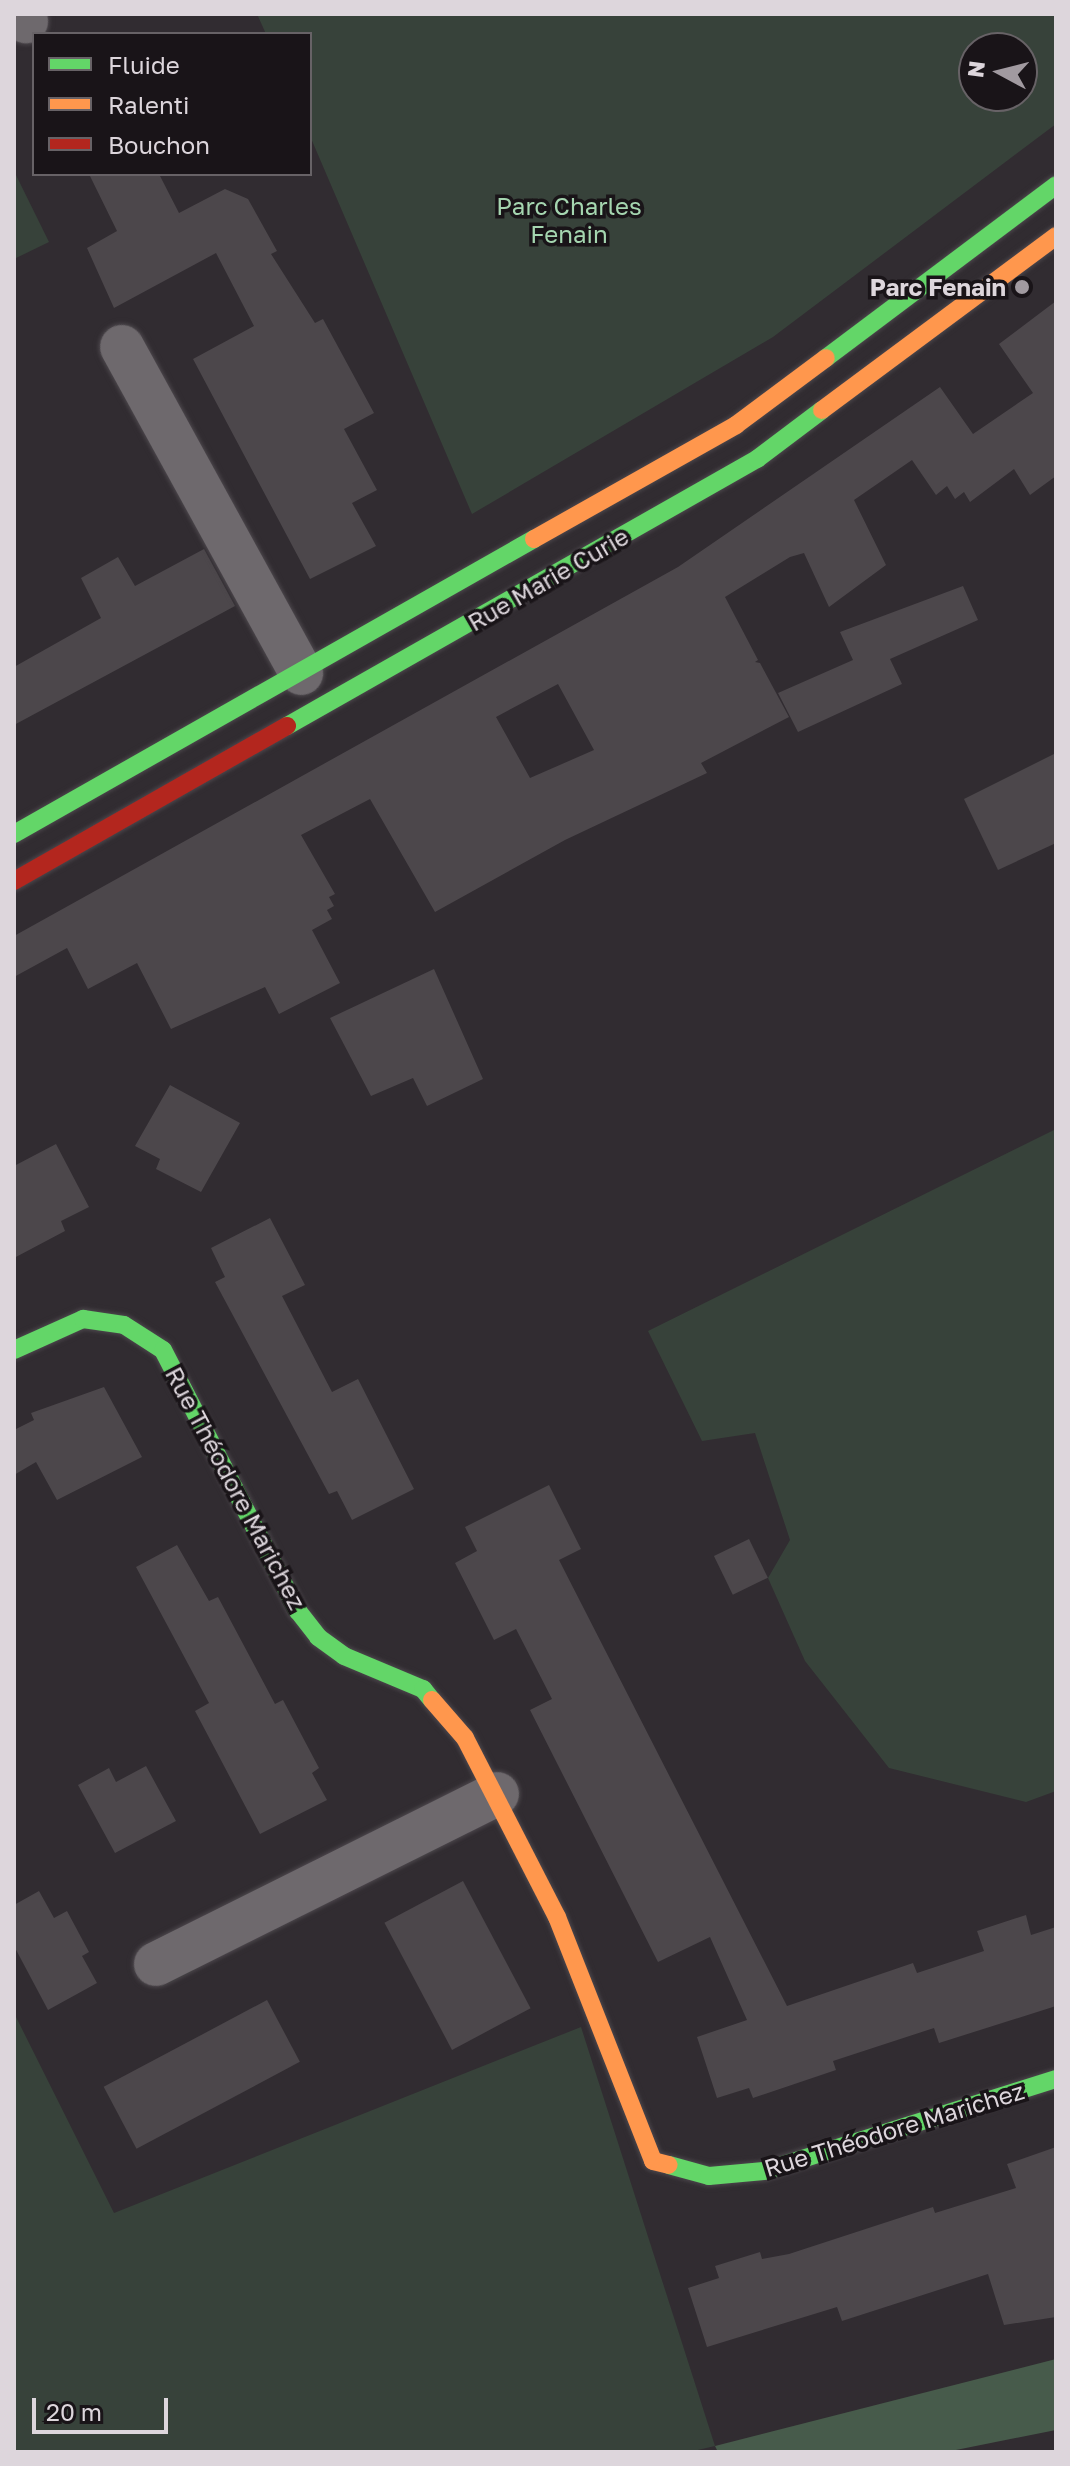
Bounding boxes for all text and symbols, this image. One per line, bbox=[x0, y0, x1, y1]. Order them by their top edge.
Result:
legend bbox=[32, 32, 312, 176]
north arrow bbox=[958, 32, 1038, 112]
text: Fluide bbox=[108, 50, 180, 79]
text: N bbox=[961, 59, 990, 79]
text: Ralenti bbox=[108, 90, 190, 119]
text: Bouchon bbox=[108, 130, 210, 159]
park label: Parc Charles Fenain bbox=[496, 192, 642, 248]
place label: Parc Fenain bbox=[870, 273, 1006, 301]
marker: Parc Fenain bbox=[1013, 278, 1031, 296]
street label: Rue Marie Curie bbox=[463, 521, 633, 637]
street label: Rue Théodore Marichez bbox=[160, 1362, 312, 1614]
street label: Rue Théodore Marichez bbox=[760, 2076, 1028, 2182]
scale bar bbox=[36, 2382, 172, 2432]
text: 20 m bbox=[46, 2397, 102, 2426]

